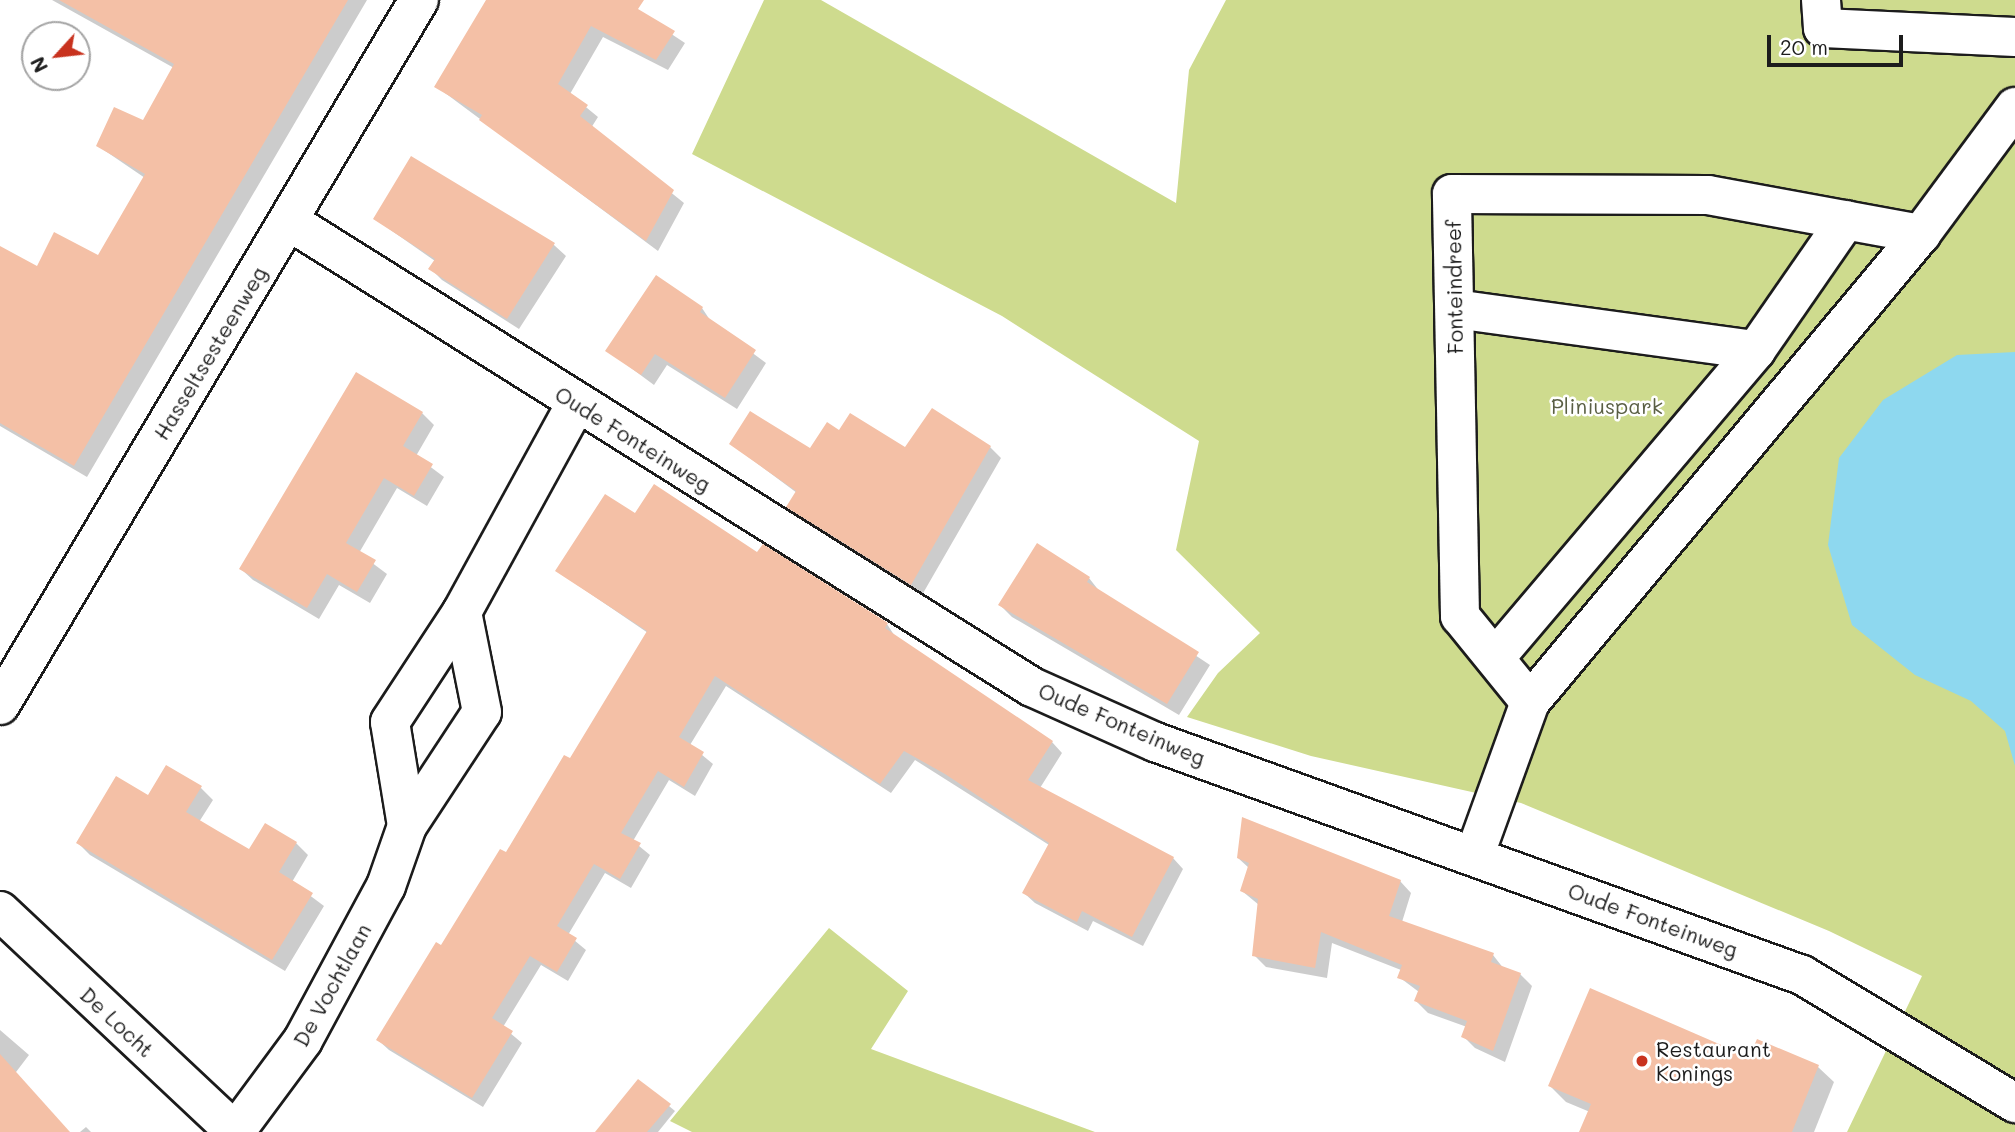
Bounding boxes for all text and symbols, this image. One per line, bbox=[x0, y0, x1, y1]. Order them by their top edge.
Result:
north arrow bbox=[21, 21, 91, 91]
scale bar bbox=[1770, 21, 1906, 65]
text: 20 m bbox=[1780, 33, 1828, 60]
text: N bbox=[24, 53, 53, 77]
street label: Fonteindreef bbox=[1440, 220, 1468, 354]
street label: Hasseltsesteenweg bbox=[148, 262, 272, 444]
street label: Oude Fonteinweg bbox=[551, 381, 715, 497]
park label: Pliniuspark bbox=[1551, 393, 1663, 419]
street label: Oude Fonteinweg bbox=[1035, 677, 1209, 771]
street label: Oude Fonteinweg bbox=[1565, 878, 1741, 962]
street label: De Vochtlaan bbox=[288, 919, 376, 1051]
street label: De Locht bbox=[75, 982, 159, 1062]
place label: Restaurant Konings bbox=[1656, 1036, 1771, 1086]
marker: Restaurant Konings bbox=[1634, 1053, 1650, 1069]

